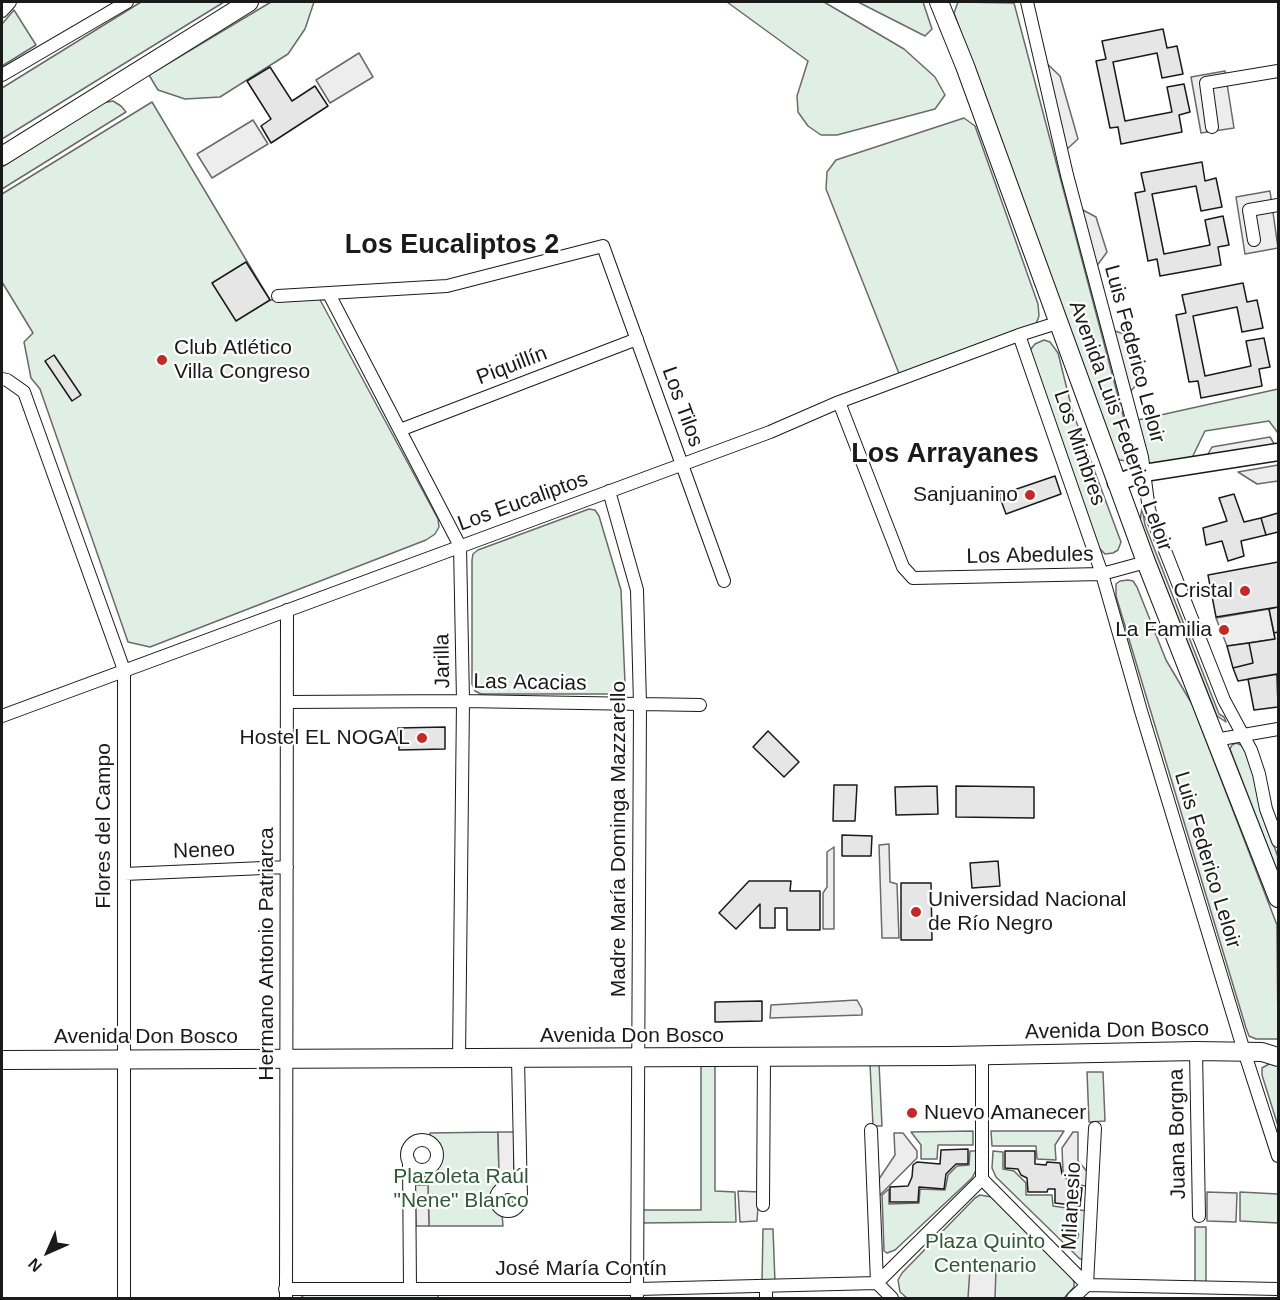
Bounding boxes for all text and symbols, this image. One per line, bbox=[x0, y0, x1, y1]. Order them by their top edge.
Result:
district label: Los Eucaliptos 2 bbox=[345, 230, 559, 262]
street label: Luis Federico Leloir bbox=[1098, 262, 1170, 446]
street label: Avenida Luis Federico Leloir bbox=[1063, 297, 1177, 555]
place label: Club Atlético Villa Congreso bbox=[174, 335, 310, 385]
street label: Piquillín bbox=[473, 341, 551, 391]
marker: Club Atlético Villa Congreso bbox=[155, 353, 169, 367]
street label: Los Tilos bbox=[656, 364, 708, 450]
street label: Los Mimbres bbox=[1048, 387, 1110, 509]
district label: Los Arrayanes bbox=[851, 439, 1039, 471]
street label: Los Eucaliptos bbox=[455, 467, 591, 537]
place label: Sanjuanino bbox=[913, 482, 1018, 508]
marker: Sanjuanino bbox=[1023, 488, 1037, 502]
street label: Los Abedules bbox=[966, 542, 1094, 570]
place label: Cristal bbox=[1173, 578, 1233, 604]
marker: Cristal bbox=[1238, 584, 1252, 598]
place label: La Familia bbox=[1115, 617, 1212, 643]
marker: La Familia bbox=[1217, 623, 1231, 637]
street label: Jarilla bbox=[430, 633, 456, 689]
street label: Las Acacias bbox=[473, 669, 587, 697]
street label: Madre María Dominga Mazzarello bbox=[606, 681, 632, 997]
place label: Hostel EL NOGAL bbox=[240, 725, 410, 751]
marker: Hostel EL NOGAL bbox=[415, 731, 429, 745]
street label: Flores del Campo bbox=[91, 743, 117, 909]
street label: Luis Federico Leloir bbox=[1168, 769, 1246, 951]
street label: Hermano Antonio Patriarca bbox=[254, 827, 280, 1081]
street label: Neneo bbox=[173, 837, 235, 865]
place label: Universidad Nacional de Río Negro bbox=[928, 887, 1126, 937]
marker: Universidad Nacional de Río Negro bbox=[909, 905, 923, 919]
street label: Avenida Don Bosco bbox=[1025, 1017, 1209, 1045]
street label: Avenida Don Bosco bbox=[540, 1023, 724, 1049]
street label: Avenida Don Bosco bbox=[54, 1024, 238, 1050]
street label: Juana Borgna bbox=[1164, 1068, 1192, 1200]
place label: Nuevo Amanecer bbox=[924, 1100, 1086, 1126]
marker: Nuevo Amanecer bbox=[905, 1106, 919, 1120]
street label: Milanesio bbox=[1057, 1161, 1087, 1251]
park label: Plazoleta Raúl "Nene" Blanco bbox=[393, 1164, 529, 1214]
north arrow bbox=[18, 1222, 78, 1282]
park label: Plaza Quinto Centenario bbox=[925, 1229, 1045, 1279]
text: N bbox=[25, 1255, 45, 1275]
street label: José María Contín bbox=[495, 1256, 667, 1282]

